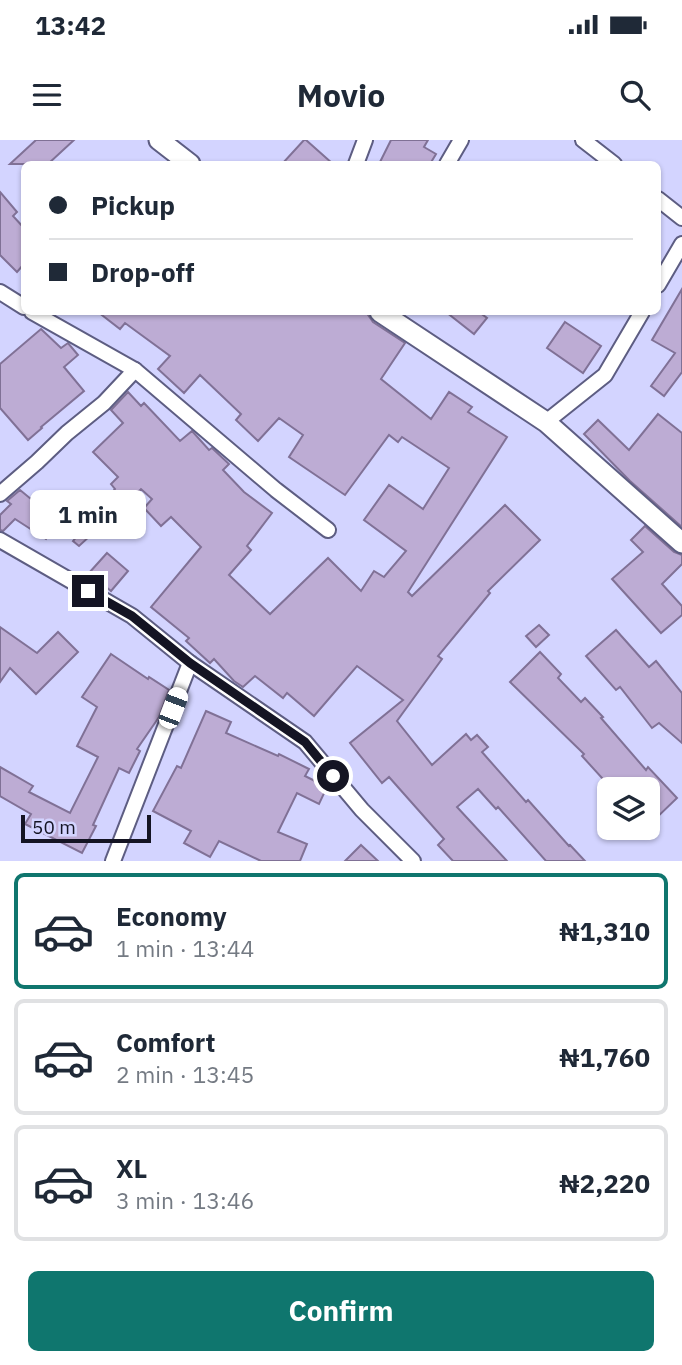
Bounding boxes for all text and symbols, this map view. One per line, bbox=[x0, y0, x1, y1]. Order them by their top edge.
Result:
text: 13:42 bbox=[35, 8, 106, 42]
text: Movio bbox=[297, 74, 385, 116]
icon: menu bbox=[28, 76, 66, 114]
icon: search bbox=[616, 76, 654, 114]
text: Pickup bbox=[91, 188, 175, 222]
text: Drop-off bbox=[91, 255, 194, 289]
callout: 1 min bbox=[30, 490, 146, 538]
text: 1 min bbox=[58, 499, 118, 529]
route end bbox=[72, 575, 104, 607]
car bbox=[156, 685, 191, 731]
route start bbox=[317, 760, 349, 792]
map controls bbox=[597, 777, 660, 840]
button: layers bbox=[597, 777, 660, 840]
scale bar bbox=[21, 812, 150, 844]
text: 50 m bbox=[32, 815, 76, 839]
text: Economy bbox=[116, 899, 227, 933]
icon: car bbox=[32, 900, 95, 963]
text: ₦1,310 bbox=[559, 914, 650, 948]
text: 1 min · 13:44 bbox=[116, 933, 254, 963]
text: Comfort bbox=[116, 1025, 215, 1059]
icon: car bbox=[32, 1026, 95, 1089]
text: ₦1,760 bbox=[559, 1040, 650, 1074]
text: 2 min · 13:45 bbox=[116, 1059, 254, 1089]
text: XL bbox=[116, 1151, 147, 1185]
icon: car bbox=[32, 1152, 95, 1215]
text: ₦2,220 bbox=[559, 1166, 650, 1200]
text: 3 min · 13:46 bbox=[116, 1185, 254, 1215]
button: Confirm bbox=[28, 1271, 654, 1351]

